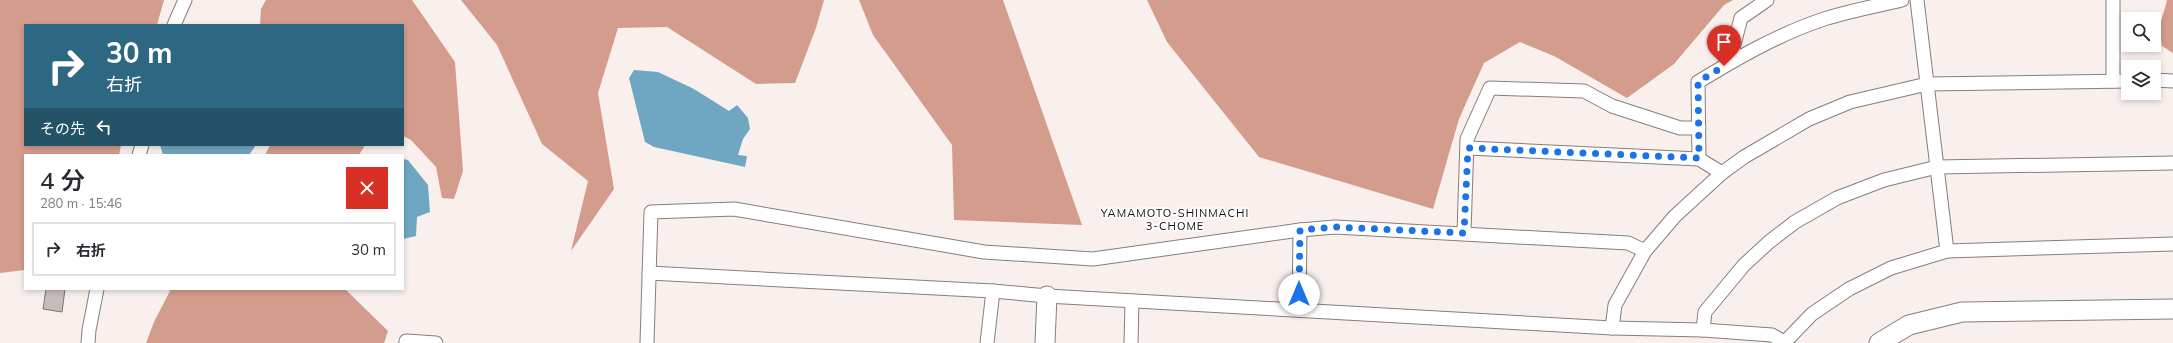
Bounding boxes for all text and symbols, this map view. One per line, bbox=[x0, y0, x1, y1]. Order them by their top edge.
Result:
map controls bbox=[2121, 12, 2161, 100]
button: search bbox=[2121, 12, 2161, 52]
pin bbox=[1707, 25, 1741, 66]
icon: arrive bbox=[1713, 31, 1735, 53]
text: 30 m bbox=[106, 35, 172, 70]
icon: right bbox=[40, 40, 92, 92]
button: layers bbox=[2121, 60, 2161, 100]
text: 右折 bbox=[106, 73, 142, 96]
icon: left bbox=[93, 116, 115, 138]
text: その先 bbox=[40, 119, 85, 138]
text: 4 分 bbox=[40, 165, 85, 195]
button: close bbox=[346, 167, 388, 209]
text: 280 m · 15:46 bbox=[40, 195, 122, 211]
district label: YAMAMOTO-SHINMACHI 3-CHOME bbox=[1100, 206, 1249, 233]
icon: right bbox=[42, 238, 64, 260]
text: 30 m bbox=[351, 240, 386, 259]
text: 右折 bbox=[76, 241, 106, 260]
position arrow bbox=[1278, 273, 1320, 315]

